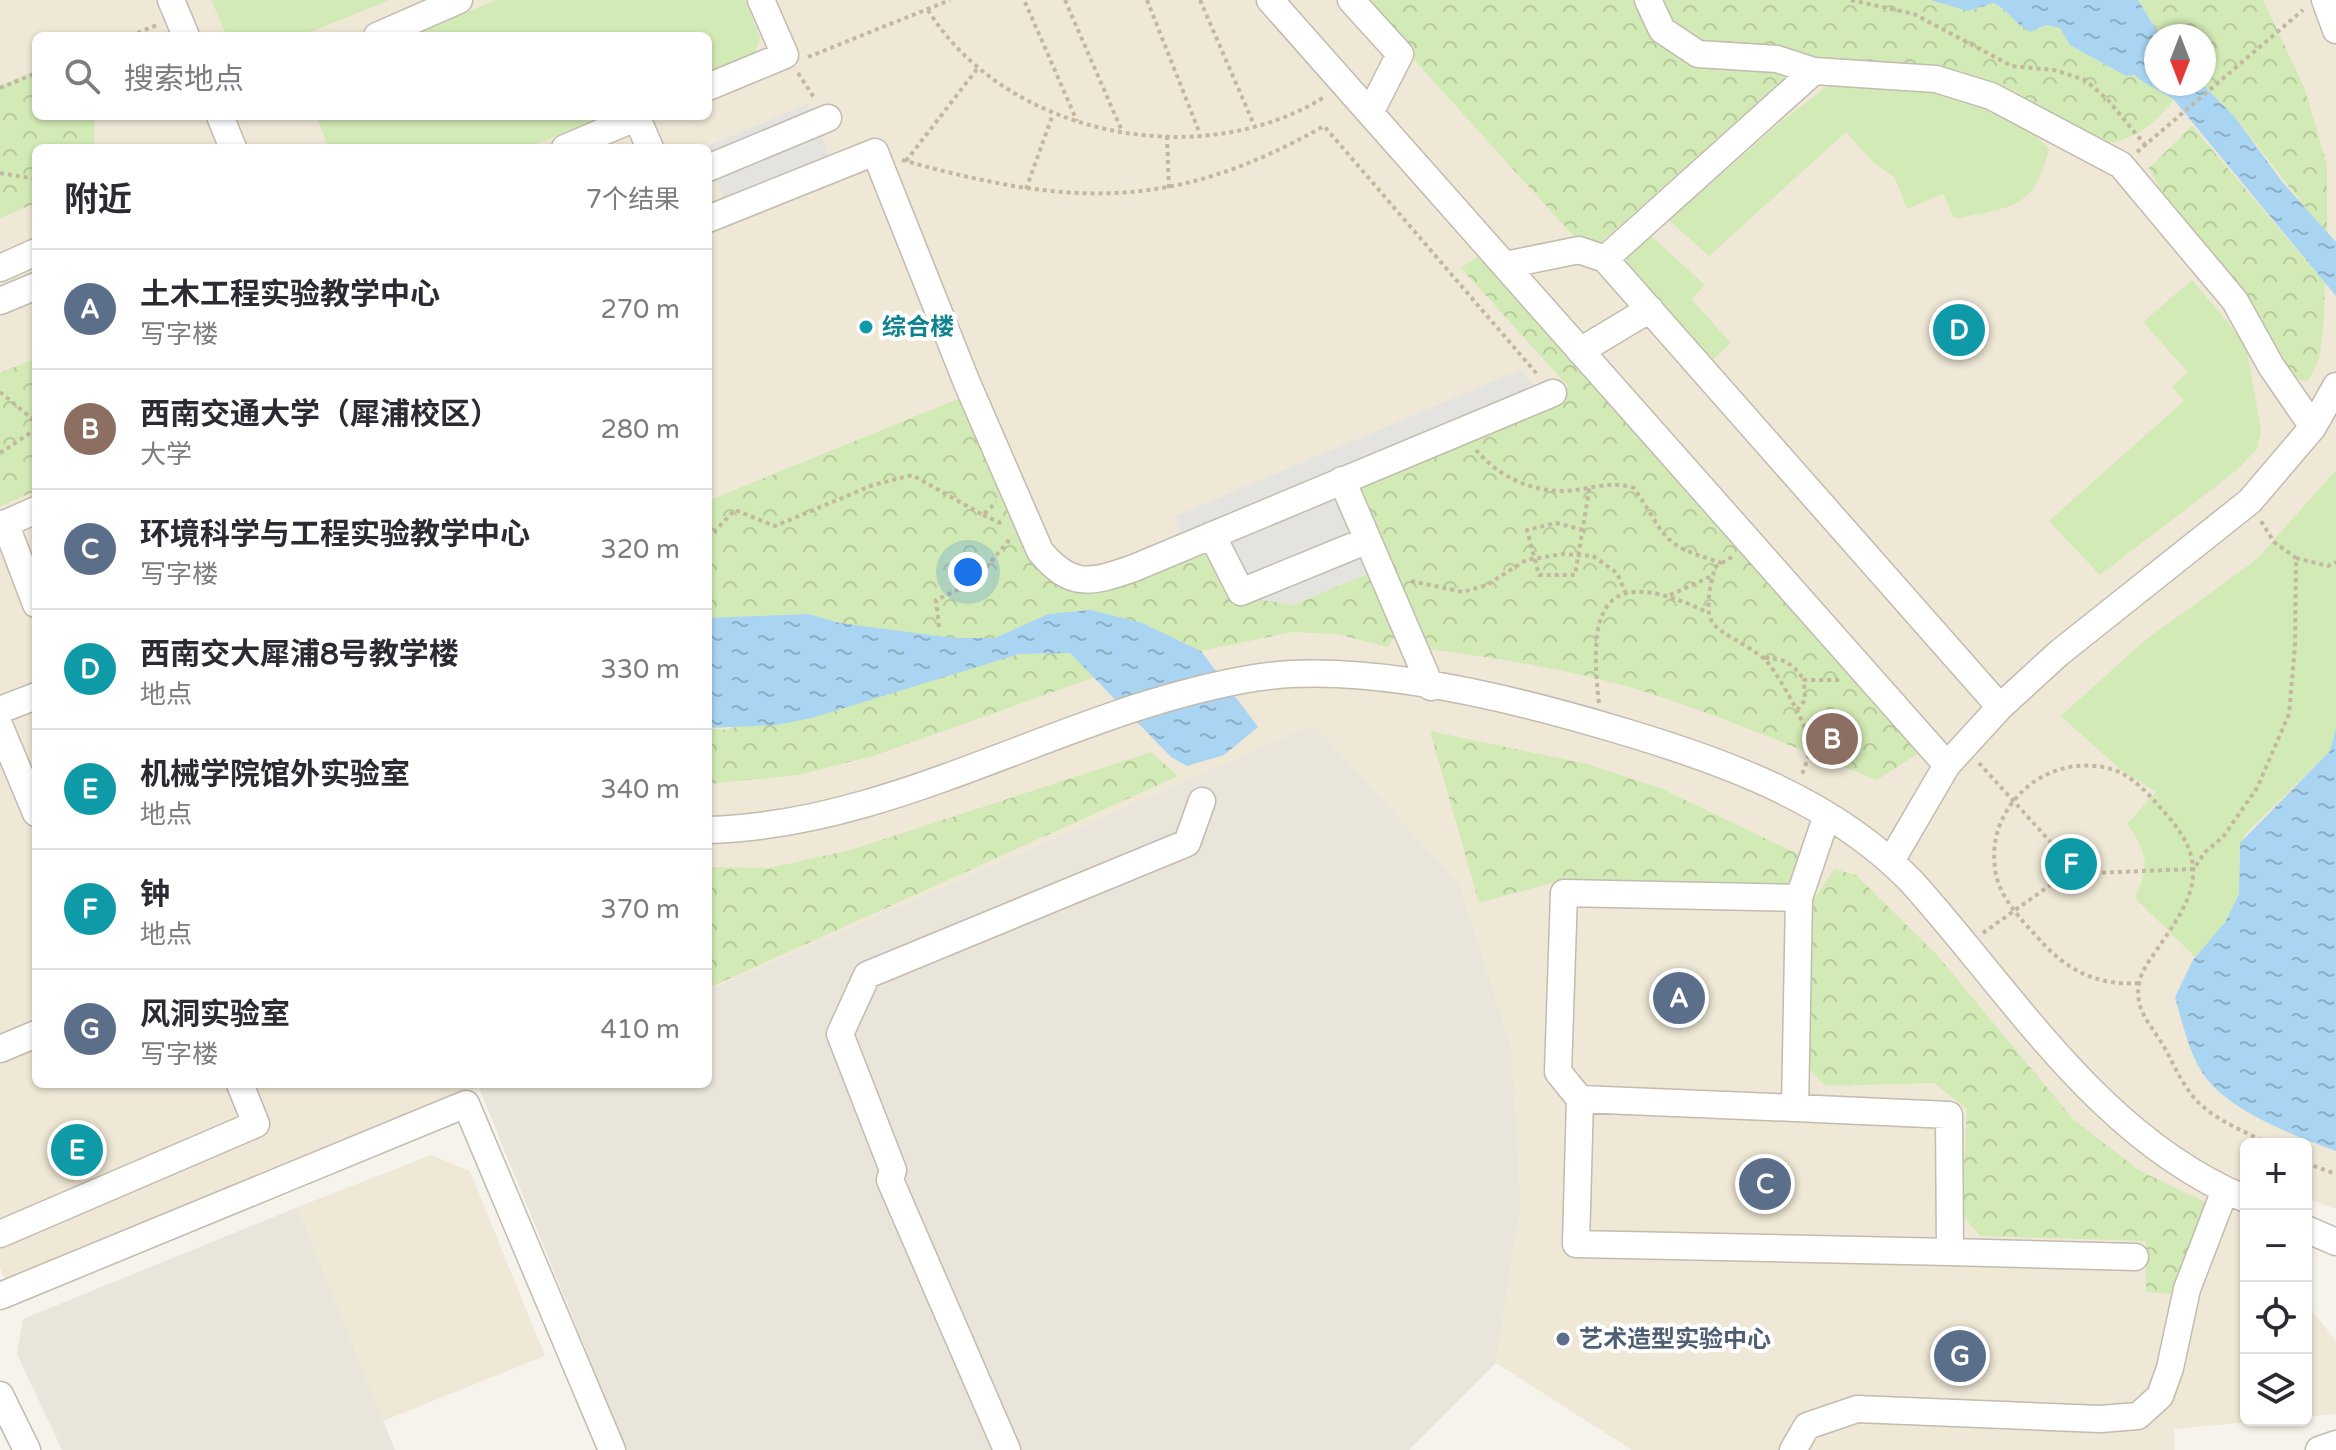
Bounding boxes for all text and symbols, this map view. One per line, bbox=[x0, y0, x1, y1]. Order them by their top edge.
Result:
north arrow bbox=[2144, 24, 2216, 96]
search box bbox=[32, 32, 712, 120]
icon: search bbox=[60, 54, 104, 98]
text: 搜索地点 bbox=[124, 61, 244, 98]
text: 附近 bbox=[64, 180, 132, 221]
text: 7个结果 bbox=[586, 184, 680, 215]
text: 土木工程实验教学中心 bbox=[140, 276, 440, 313]
text: A bbox=[80, 294, 100, 325]
text: 270 m bbox=[600, 294, 680, 325]
pin: D bbox=[1933, 300, 1985, 360]
place label: 综合楼 bbox=[882, 313, 954, 342]
marker: 综合楼 bbox=[857, 318, 875, 336]
text: 写字楼 bbox=[140, 319, 218, 350]
text: 西南交通大学（犀浦校区） bbox=[140, 396, 500, 433]
text: B bbox=[81, 414, 99, 445]
text: 280 m bbox=[600, 414, 680, 445]
text: 大学 bbox=[140, 439, 192, 470]
text: 环境科学与工程实验教学中心 bbox=[140, 516, 530, 553]
text: C bbox=[81, 534, 99, 565]
text: 320 m bbox=[600, 534, 680, 565]
your location bbox=[948, 552, 988, 592]
text: 写字楼 bbox=[140, 559, 218, 590]
text: 西南交大犀浦8号教学楼 bbox=[140, 636, 459, 673]
text: D bbox=[80, 654, 100, 685]
text: 330 m bbox=[600, 654, 680, 685]
text: 地点 bbox=[140, 679, 192, 710]
pin: B bbox=[1806, 709, 1858, 769]
text: 机械学院馆外实验室 bbox=[140, 756, 410, 793]
text: E bbox=[82, 774, 98, 805]
text: 340 m bbox=[600, 774, 680, 805]
text: 地点 bbox=[140, 799, 192, 830]
pin: F bbox=[2045, 834, 2097, 894]
text: 钟 bbox=[140, 876, 170, 913]
text: F bbox=[82, 894, 98, 925]
text: 370 m bbox=[600, 894, 680, 925]
text: 地点 bbox=[140, 919, 192, 950]
pin: A bbox=[1653, 968, 1705, 1028]
text: 风洞实验室 bbox=[140, 996, 290, 1033]
text: G bbox=[80, 1014, 100, 1045]
text: 410 m bbox=[600, 1014, 680, 1045]
text: 写字楼 bbox=[140, 1039, 218, 1070]
pin: E bbox=[51, 1120, 103, 1180]
map controls bbox=[2240, 1138, 2312, 1426]
button: + bbox=[2240, 1138, 2312, 1210]
pin: C bbox=[1739, 1154, 1791, 1214]
button: − bbox=[2240, 1210, 2312, 1282]
button: locate bbox=[2240, 1282, 2312, 1354]
place label: 艺术造型实验中心 bbox=[1579, 1325, 1771, 1354]
pin: G bbox=[1934, 1326, 1986, 1386]
marker: 艺术造型实验中心 bbox=[1554, 1330, 1572, 1348]
button: layers bbox=[2240, 1354, 2312, 1426]

